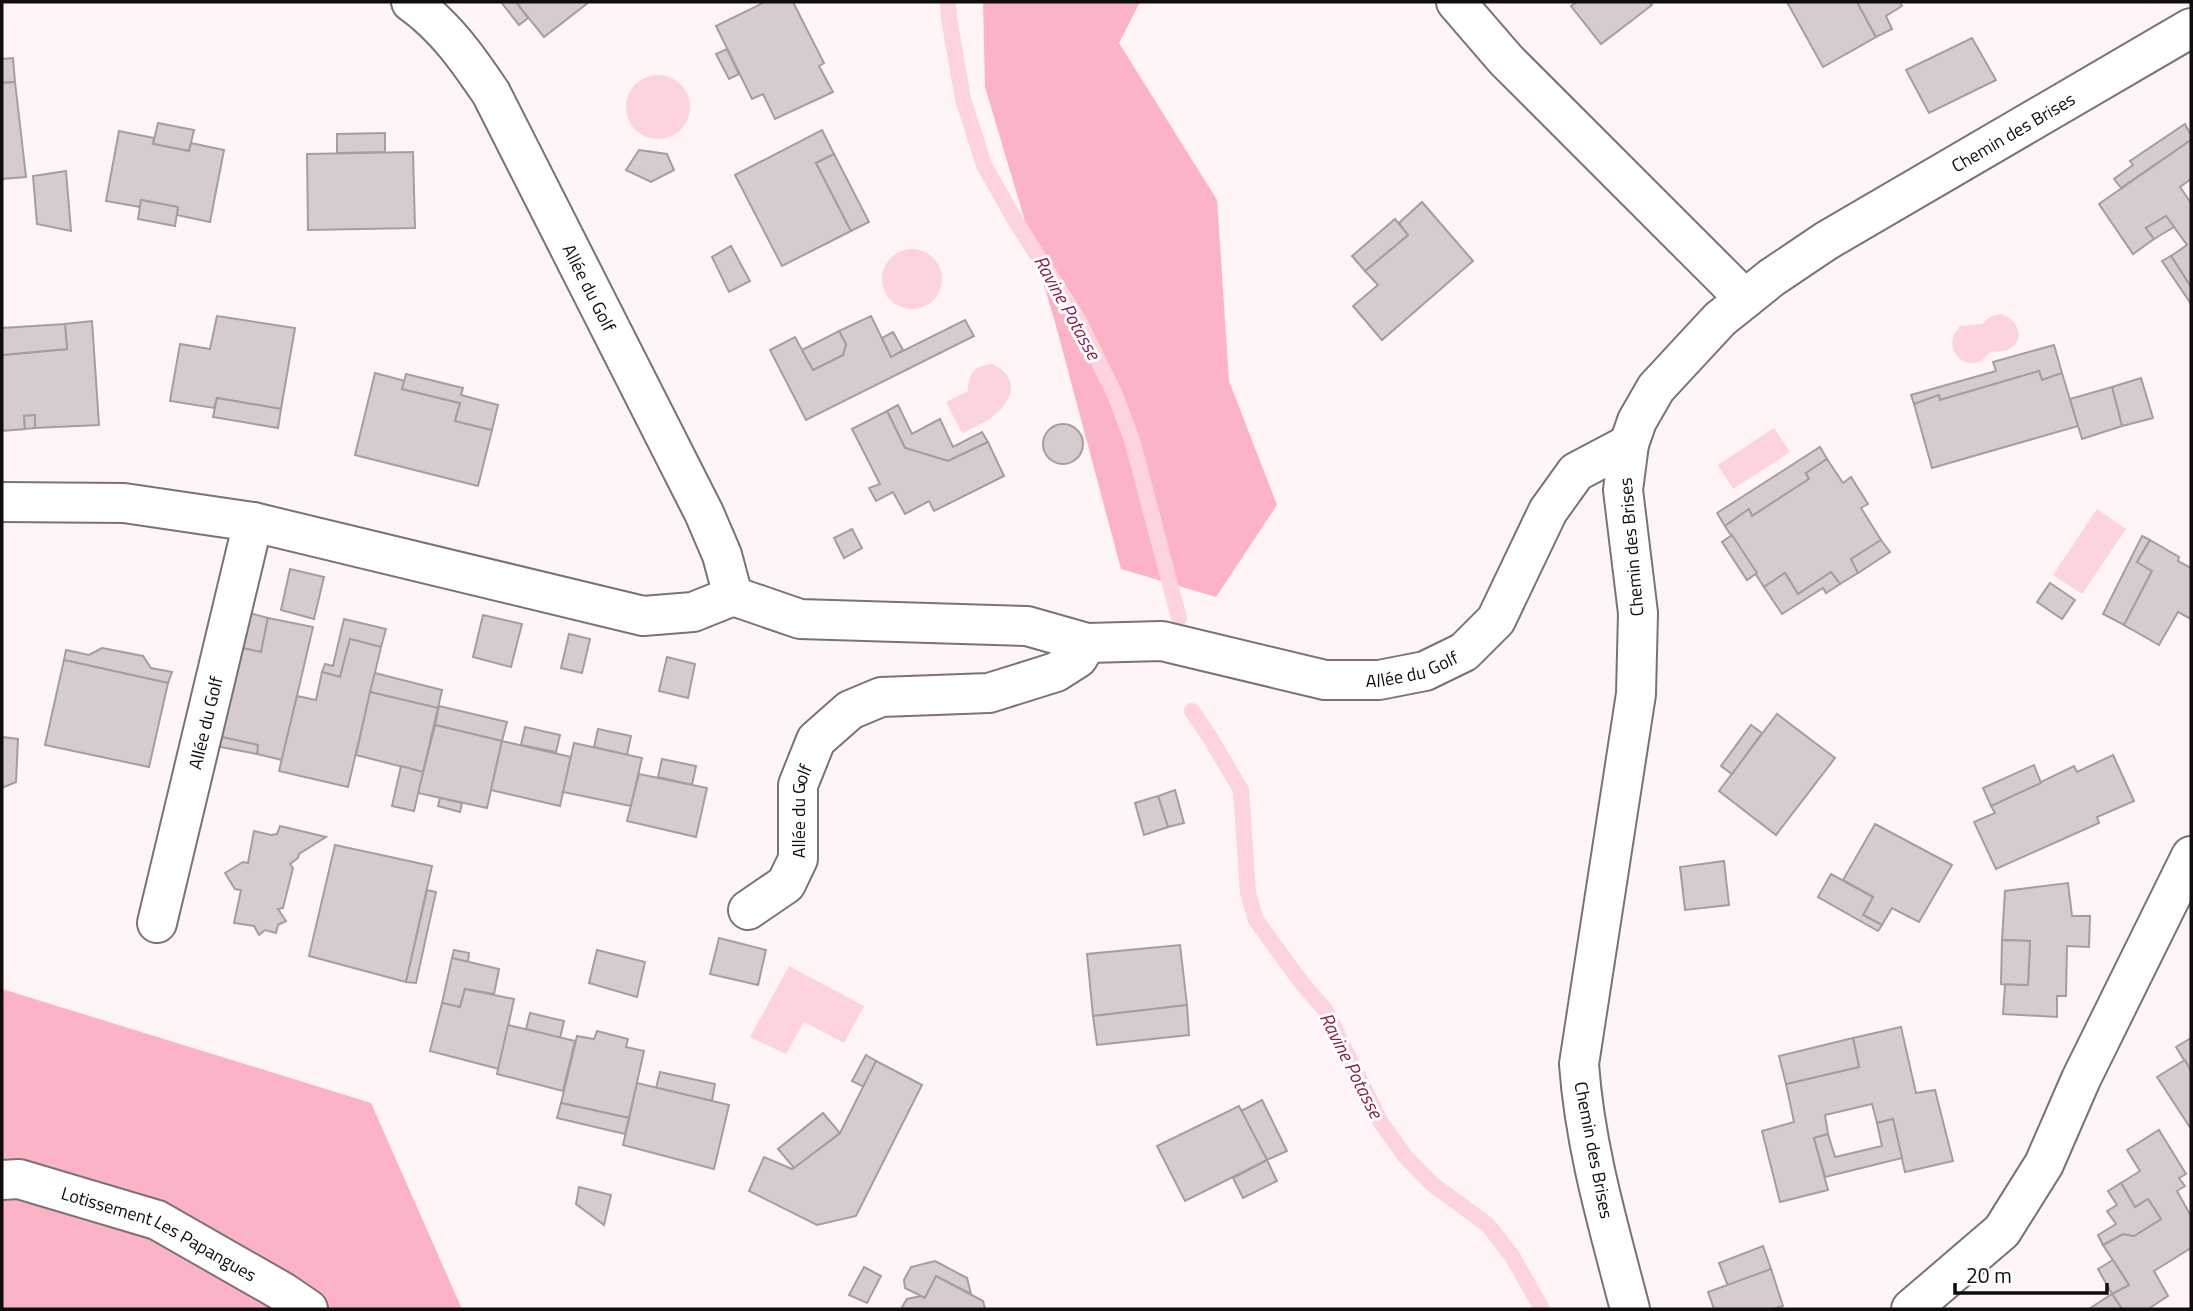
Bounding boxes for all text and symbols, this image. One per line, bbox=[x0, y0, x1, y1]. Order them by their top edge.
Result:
street label: Chemin des Brises bbox=[1946, 85, 2080, 179]
street label: Allée du Golf bbox=[556, 239, 623, 336]
water label: Ravine Potasse bbox=[1027, 250, 1109, 366]
street label: Chemin des Brises bbox=[1611, 476, 1651, 618]
street label: Allée du Golf bbox=[1366, 644, 1462, 694]
street label: Allée du Golf bbox=[181, 673, 229, 772]
street label: Allée du Golf bbox=[785, 760, 819, 858]
water label: Ravine Potasse bbox=[1313, 1007, 1392, 1124]
street label: Chemin des Brises bbox=[1567, 1079, 1621, 1221]
street label: Lotissement Les Papangues bbox=[58, 1179, 262, 1288]
scale bar bbox=[1955, 1252, 2107, 1296]
text: 20 m bbox=[1966, 1259, 2012, 1291]

